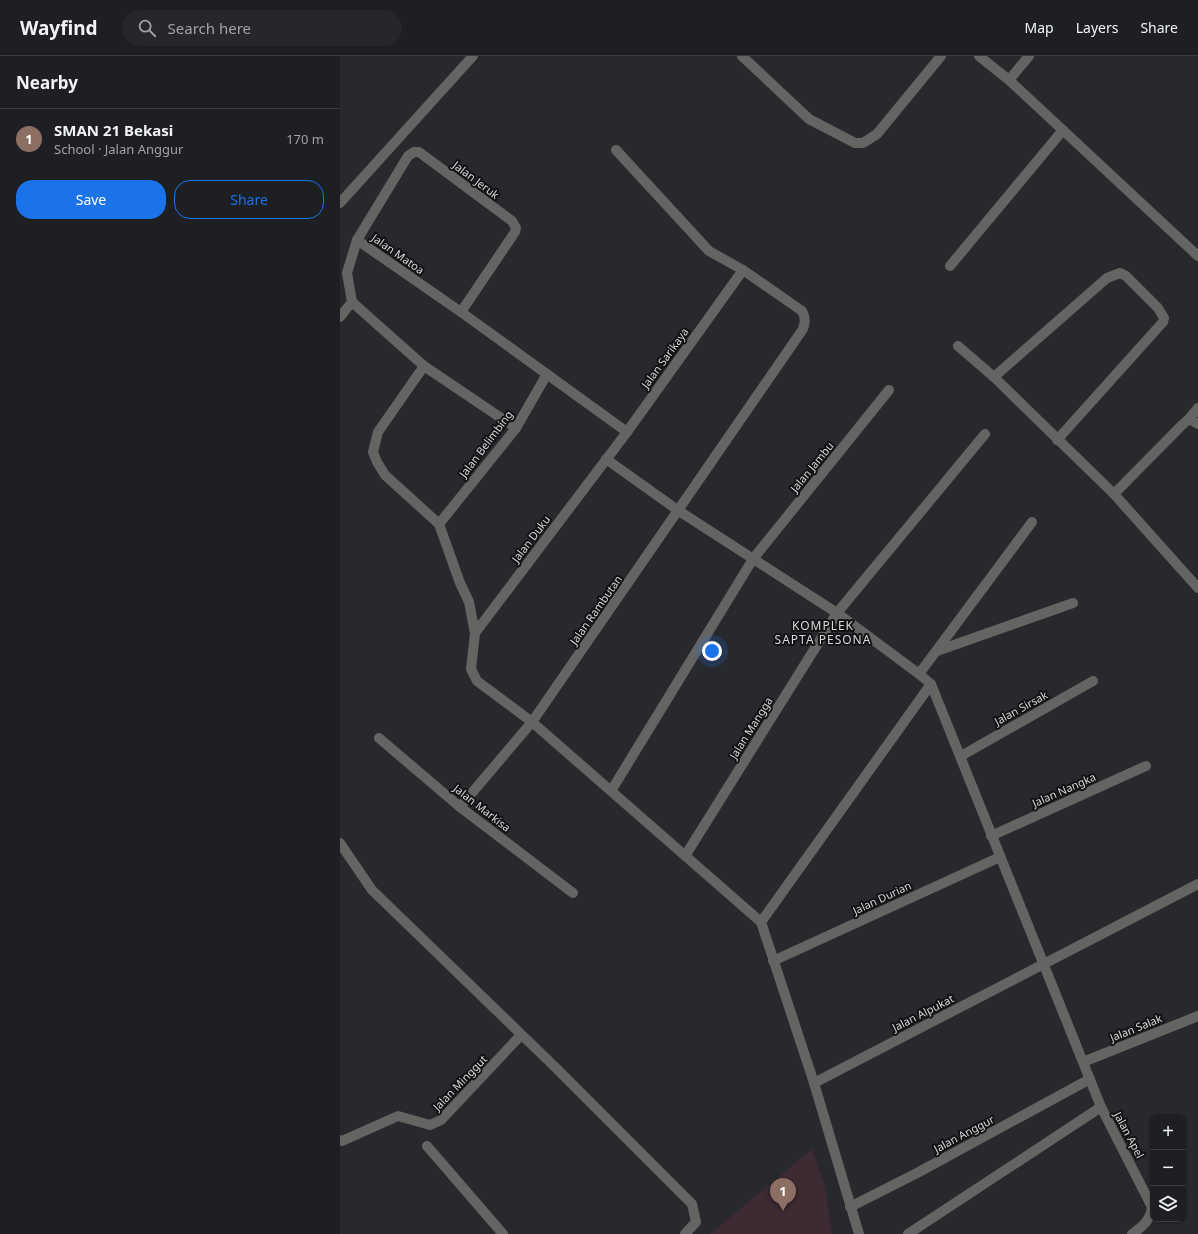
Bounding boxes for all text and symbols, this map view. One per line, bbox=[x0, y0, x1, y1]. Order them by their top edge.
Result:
search box bbox=[122, 10, 402, 46]
text: Wayfind bbox=[20, 15, 98, 41]
icon: search bbox=[136, 17, 158, 39]
text: Search here bbox=[168, 18, 251, 38]
text: Map bbox=[1025, 18, 1054, 37]
text: Layers bbox=[1076, 18, 1118, 37]
text: Share bbox=[1140, 18, 1178, 37]
text: Nearby bbox=[16, 71, 78, 94]
text: SMAN 21 Bekasi bbox=[54, 120, 173, 140]
text: 1 bbox=[25, 130, 33, 148]
text: 170 m bbox=[286, 130, 324, 148]
text: School · Jalan Anggur bbox=[54, 140, 183, 158]
street label: Jalan Jeruk bbox=[449, 157, 503, 202]
button: Save bbox=[16, 180, 166, 219]
button: Share bbox=[174, 180, 324, 219]
street label: Jalan Matoa bbox=[368, 229, 427, 277]
street label: Jalan Sarikaya bbox=[637, 324, 692, 392]
street label: Jalan Belimbing bbox=[455, 407, 516, 481]
street label: Jalan Jambu bbox=[786, 438, 837, 496]
street label: Jalan Duku bbox=[507, 512, 553, 566]
street label: Jalan Rambutan bbox=[565, 572, 625, 648]
district label: KOMPLEK SAPTA PESONA bbox=[775, 617, 871, 648]
your location bbox=[702, 641, 722, 661]
street label: Jalan Sirsak bbox=[991, 687, 1050, 729]
street label: Jalan Mangga bbox=[725, 694, 776, 762]
street label: Jalan Nangka bbox=[1029, 769, 1098, 811]
street label: Jalan Markisa bbox=[450, 780, 514, 835]
street label: Jalan Durian bbox=[849, 877, 914, 918]
street label: Jalan Alpukat bbox=[888, 991, 956, 1035]
street label: Jalan Salak bbox=[1107, 1010, 1164, 1045]
street label: Jalan Minggut bbox=[429, 1052, 490, 1114]
street label: Jalan Apel bbox=[1110, 1108, 1148, 1161]
street label: Jalan Anggur bbox=[930, 1111, 997, 1156]
map controls bbox=[1150, 1114, 1186, 1222]
button: + bbox=[1150, 1114, 1186, 1150]
button: − bbox=[1150, 1150, 1186, 1186]
pin: 1 bbox=[770, 1178, 796, 1211]
button: layers bbox=[1150, 1186, 1186, 1222]

